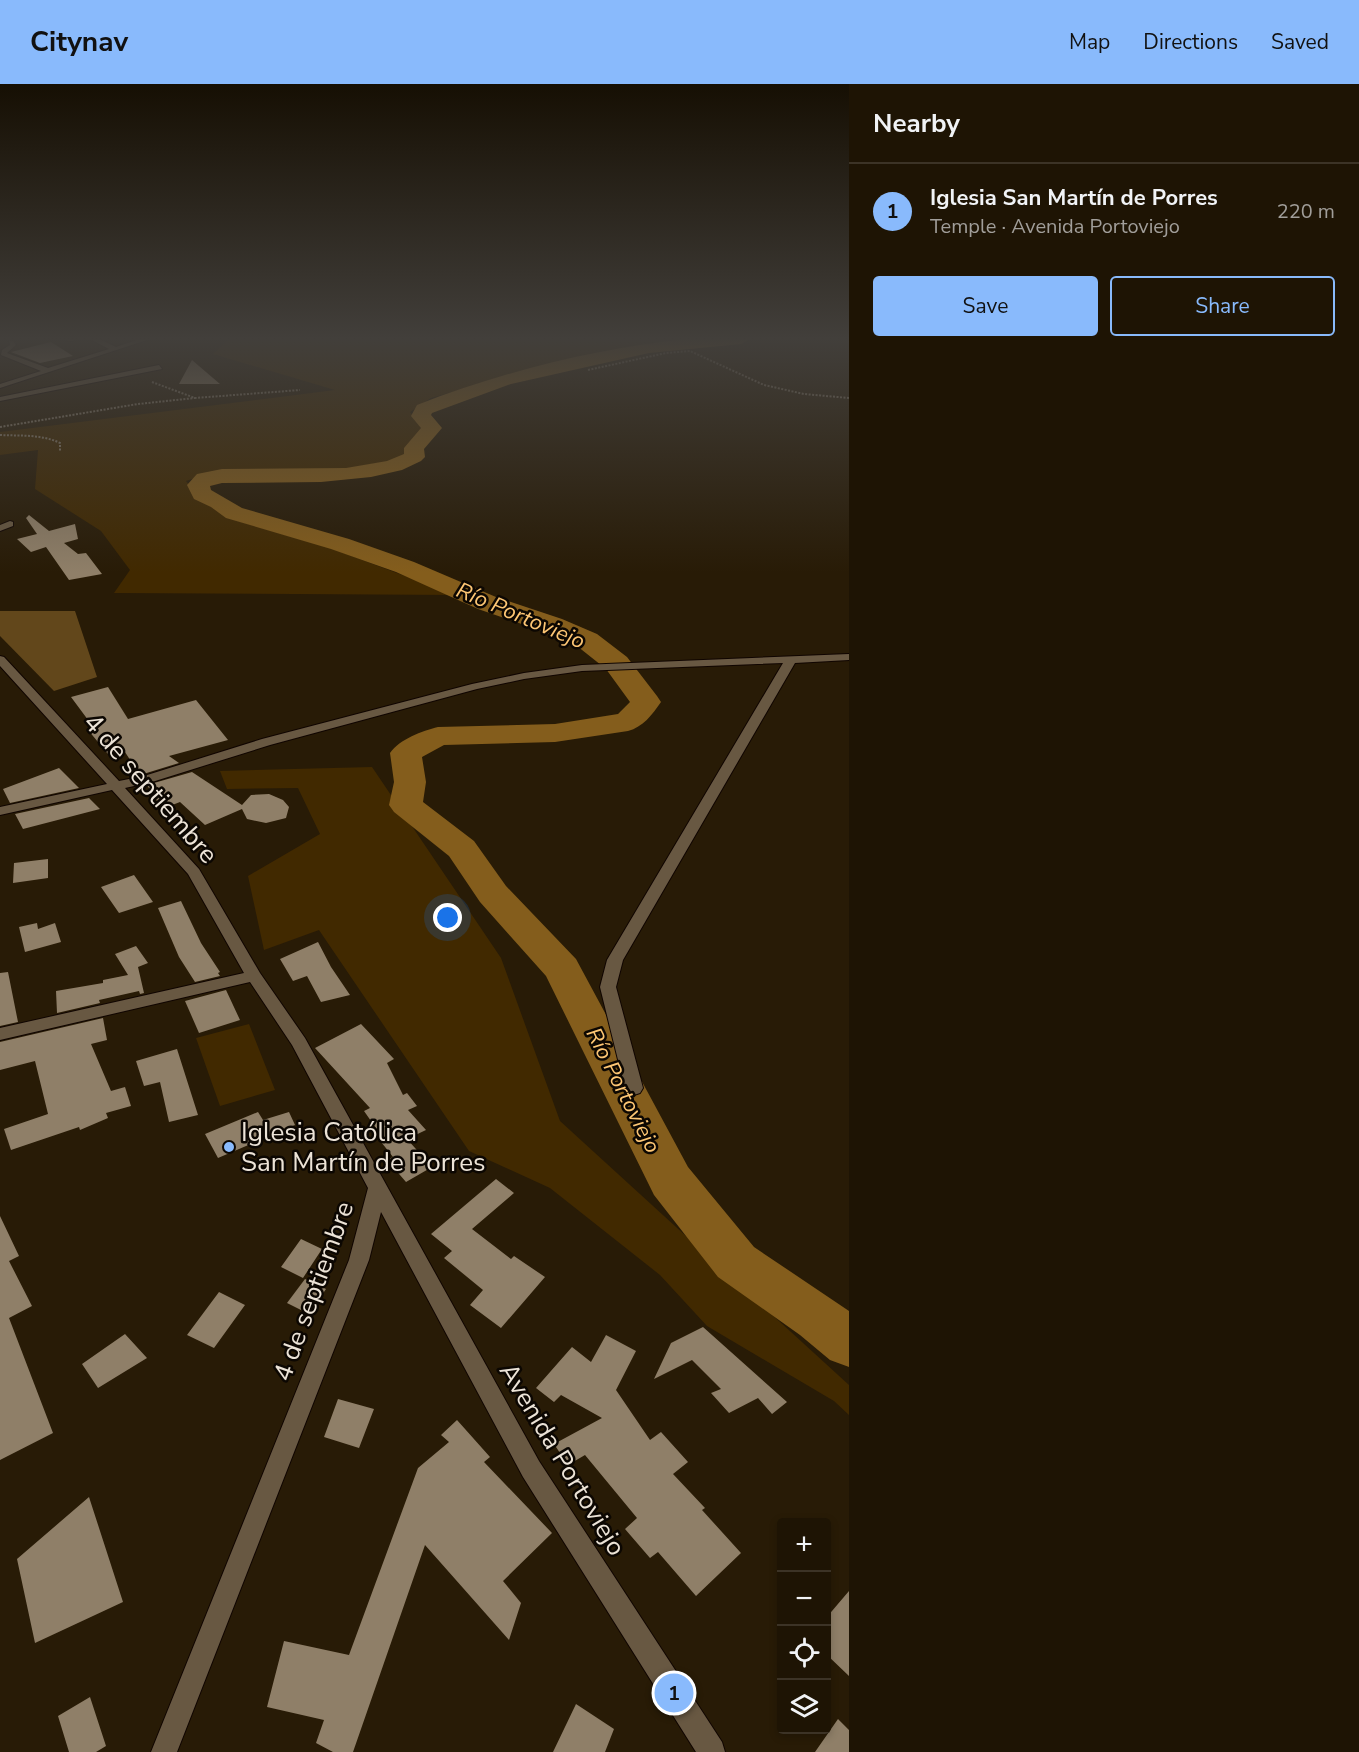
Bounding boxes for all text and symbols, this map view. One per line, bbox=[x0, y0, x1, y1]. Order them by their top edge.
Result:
text: Citynav bbox=[30, 23, 128, 61]
text: Map bbox=[1069, 28, 1110, 56]
text: Directions bbox=[1143, 28, 1238, 56]
text: Saved bbox=[1271, 28, 1329, 56]
text: Nearby bbox=[873, 106, 960, 141]
text: Iglesia San Martín de Porres bbox=[930, 183, 1218, 213]
text: 1 bbox=[887, 198, 899, 225]
text: 220 m bbox=[1277, 198, 1335, 225]
text: Temple · Avenida Portoviejo bbox=[930, 213, 1180, 240]
button: Save bbox=[873, 276, 1098, 336]
button: Share bbox=[1110, 276, 1335, 336]
water label: Río Portoviejo bbox=[452, 575, 590, 657]
street label: 4 de septiembre bbox=[76, 706, 226, 871]
your location bbox=[433, 903, 462, 932]
water label: Río Portoviejo bbox=[579, 1023, 668, 1158]
place label: Iglesia Católica San Martín de Porres bbox=[241, 1115, 486, 1180]
marker: Iglesia Católica San Martín de Porres bbox=[222, 1140, 236, 1154]
street label: 4 de septiembre bbox=[265, 1197, 362, 1386]
street label: Avenida Portoviejo bbox=[491, 1356, 634, 1562]
map controls bbox=[777, 1518, 831, 1734]
button: + bbox=[777, 1518, 831, 1572]
button: − bbox=[777, 1572, 831, 1626]
button: locate bbox=[777, 1626, 831, 1680]
pin: 1 bbox=[654, 1670, 694, 1716]
button: layers bbox=[777, 1680, 831, 1734]

